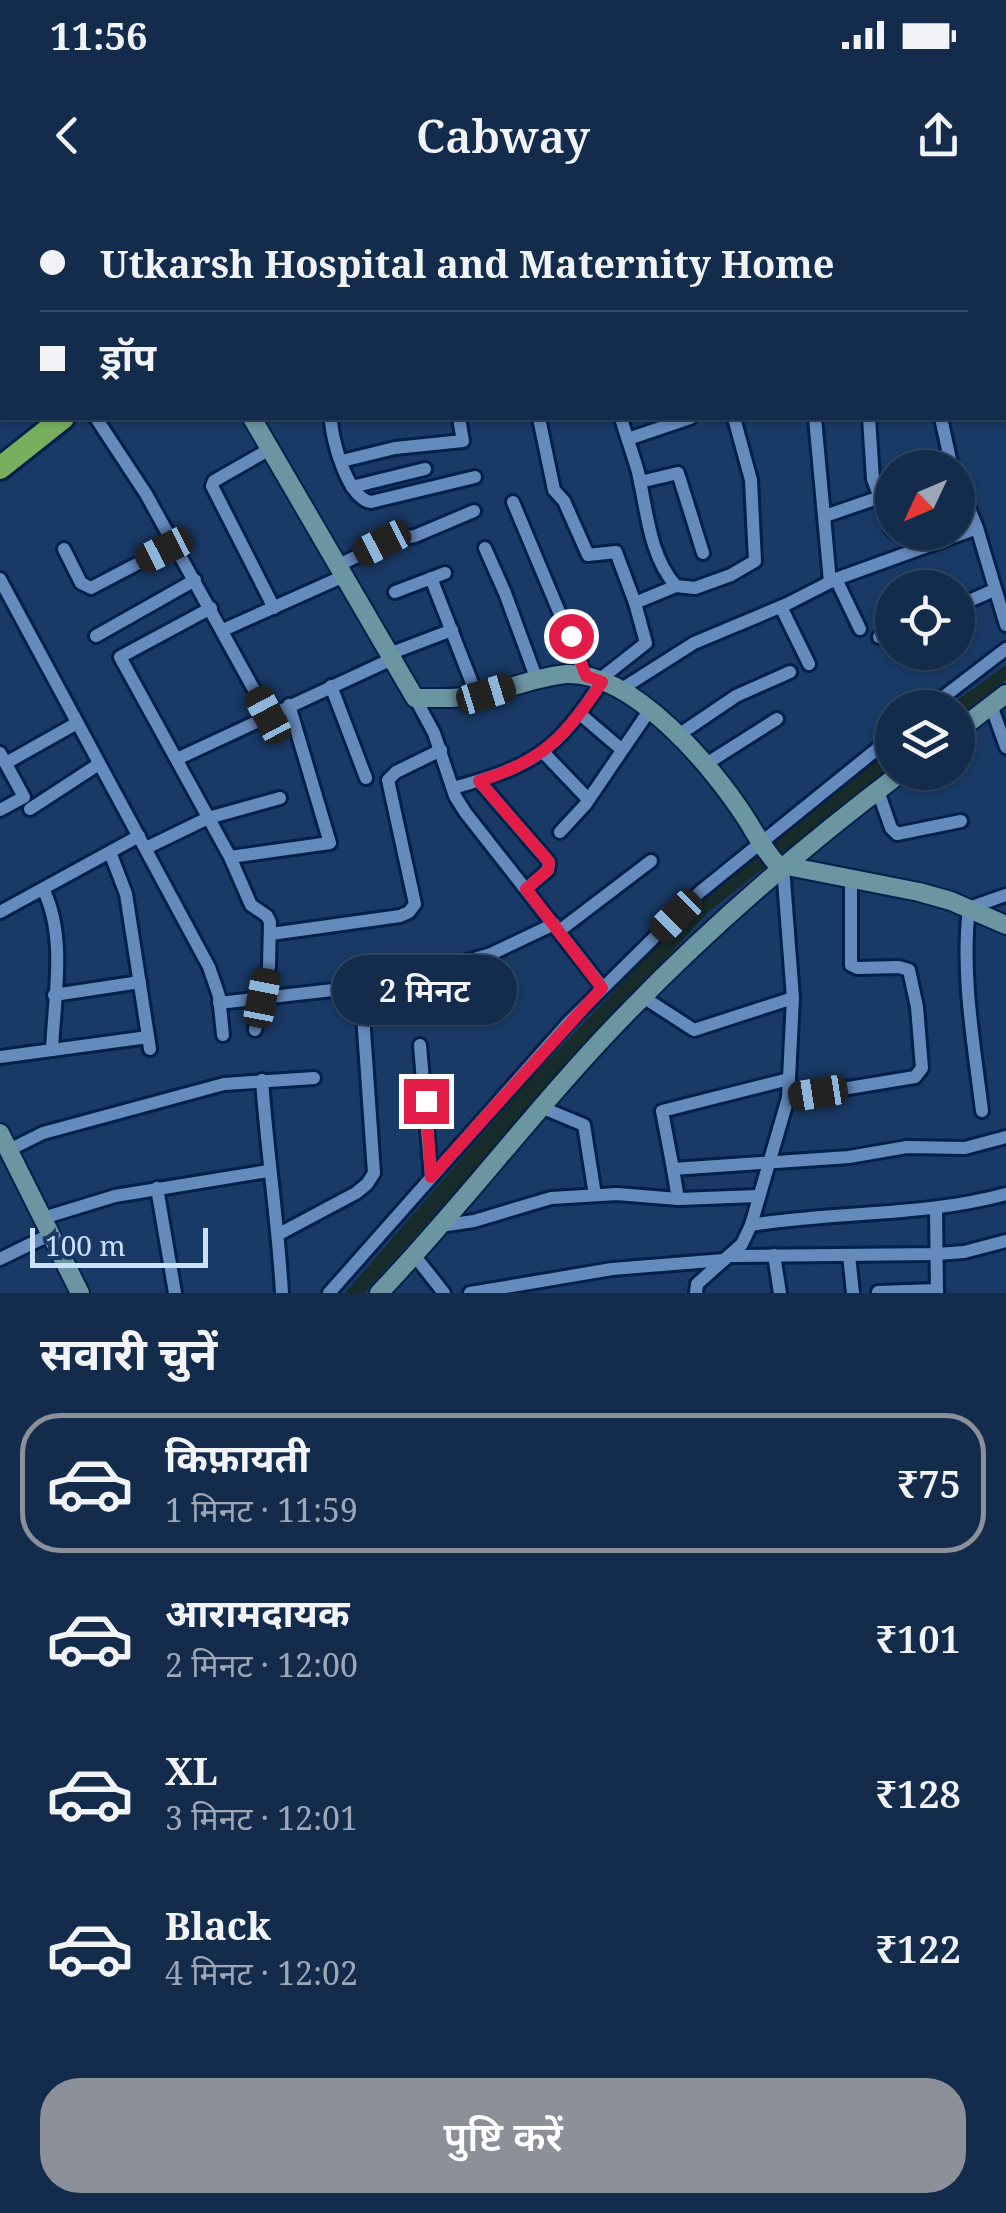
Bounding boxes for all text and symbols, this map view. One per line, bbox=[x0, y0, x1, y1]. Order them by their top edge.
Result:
text: 11:56 bbox=[50, 9, 147, 61]
text: Cabway bbox=[416, 105, 590, 166]
icon: back bbox=[40, 108, 95, 163]
icon: share bbox=[911, 108, 966, 163]
text: Utkarsh Hospital and Maternity Home bbox=[100, 237, 835, 289]
text: ड्रॉप bbox=[100, 330, 156, 382]
north arrow bbox=[875, 450, 975, 550]
map controls bbox=[875, 450, 975, 790]
car bbox=[348, 516, 416, 570]
car bbox=[130, 523, 198, 577]
button: locate bbox=[875, 570, 975, 670]
route start bbox=[549, 614, 594, 659]
car bbox=[453, 671, 519, 717]
car bbox=[241, 681, 295, 749]
button: layers bbox=[875, 690, 975, 790]
car bbox=[644, 884, 708, 948]
callout: 2 मिनट bbox=[334, 956, 518, 1026]
car bbox=[242, 966, 282, 1030]
text: 2 मिनट bbox=[379, 968, 470, 1011]
car bbox=[786, 1073, 850, 1113]
route end bbox=[404, 1079, 449, 1124]
scale bar bbox=[30, 1223, 208, 1268]
text: 100 m bbox=[45, 1226, 126, 1264]
text: सवारी चुनें bbox=[40, 1322, 217, 1383]
text: किफ़ायती bbox=[165, 1431, 309, 1483]
icon: car bbox=[45, 1438, 135, 1528]
text: ₹75 bbox=[897, 1457, 961, 1509]
text: 1 मिनट · 11:59 bbox=[165, 1488, 358, 1531]
text: आरामदायक bbox=[165, 1586, 349, 1638]
icon: car bbox=[45, 1593, 135, 1683]
text: ₹101 bbox=[876, 1612, 961, 1664]
text: 2 मिनट · 12:00 bbox=[165, 1643, 358, 1686]
text: XL bbox=[165, 1744, 218, 1796]
icon: car bbox=[45, 1748, 135, 1838]
text: ₹128 bbox=[876, 1767, 961, 1819]
text: 3 मिनट · 12:01 bbox=[165, 1796, 358, 1839]
text: Black bbox=[165, 1899, 271, 1951]
icon: car bbox=[45, 1903, 135, 1993]
text: ₹122 bbox=[876, 1922, 961, 1974]
text: 4 मिनट · 12:02 bbox=[165, 1951, 358, 1994]
button: पुष्टि करें bbox=[40, 2078, 966, 2193]

